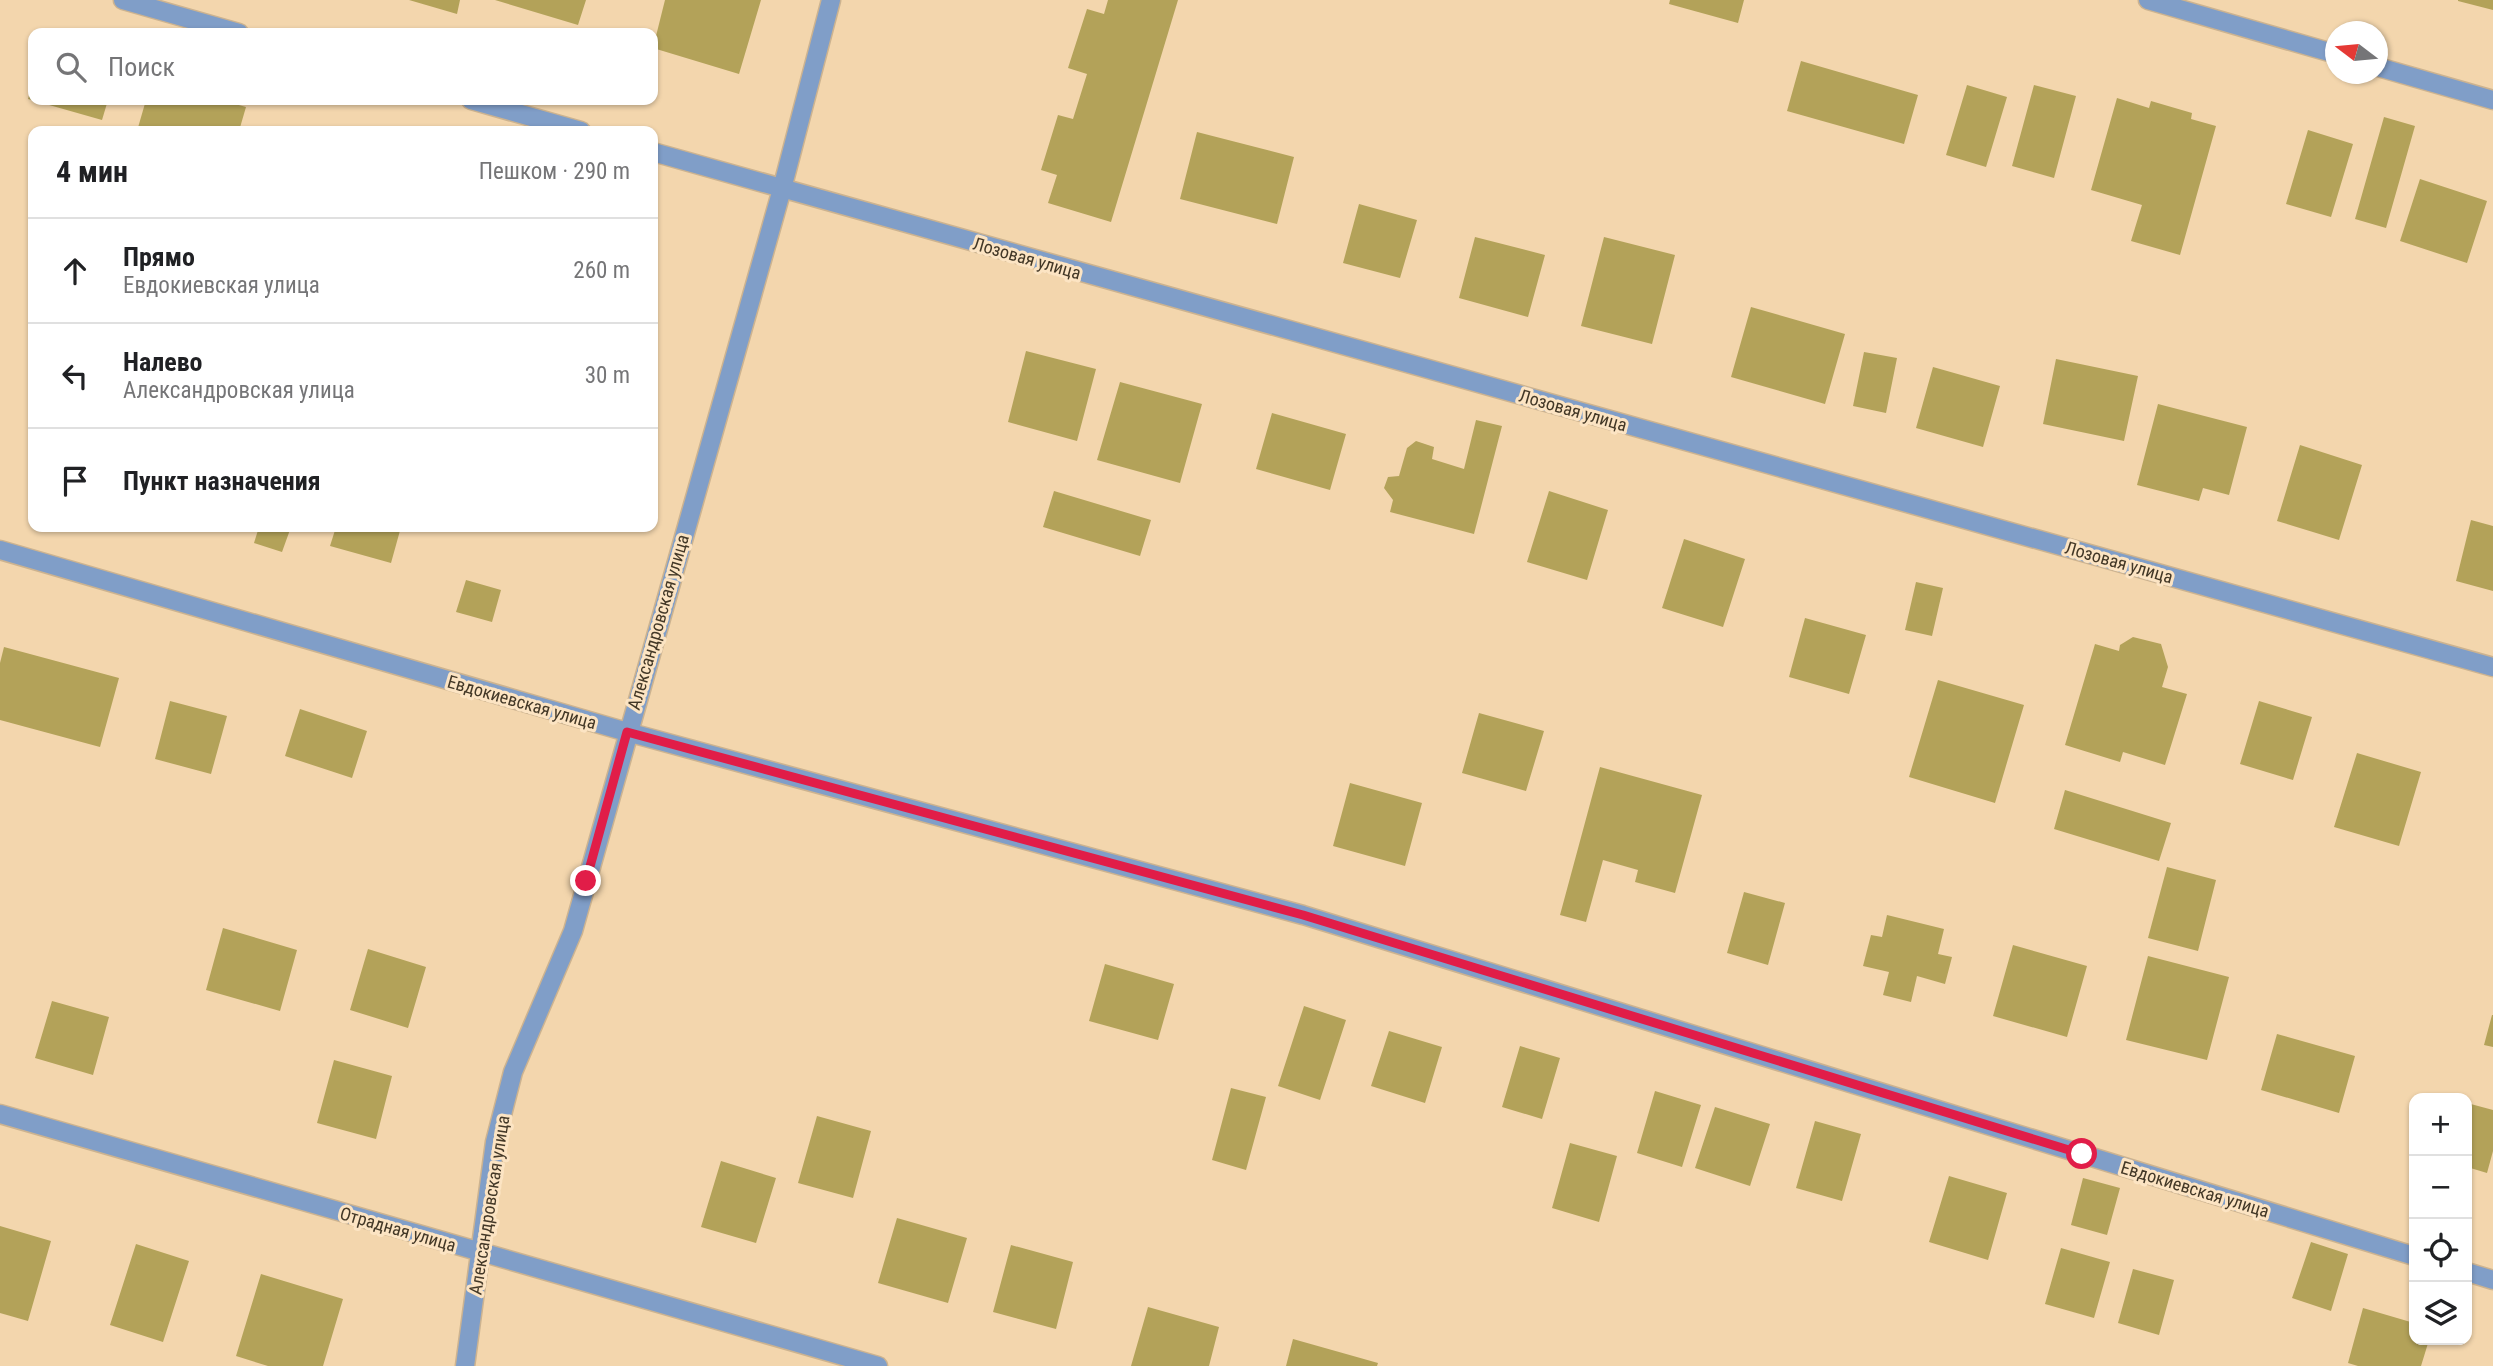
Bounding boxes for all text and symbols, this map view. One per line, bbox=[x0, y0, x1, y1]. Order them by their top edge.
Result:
north arrow bbox=[2325, 21, 2388, 84]
search box bbox=[28, 28, 658, 105]
icon: search bbox=[52, 48, 90, 86]
text: Поиск bbox=[108, 52, 175, 82]
text: 4 мин bbox=[56, 154, 128, 189]
text: Пешком · 290 m bbox=[479, 158, 630, 185]
street label: Лозовая улица bbox=[971, 233, 1083, 283]
text: Прямо bbox=[123, 242, 195, 272]
icon: ahead bbox=[56, 252, 94, 290]
text: 260 m bbox=[573, 257, 630, 284]
text: Евдокиевская улица bbox=[123, 272, 320, 299]
text: Налево bbox=[123, 347, 203, 377]
icon: left bbox=[56, 357, 94, 395]
text: 30 m bbox=[585, 362, 630, 389]
text: Александровская улица bbox=[123, 377, 355, 404]
street label: Лозовая улица bbox=[1517, 385, 1629, 435]
icon: arrive bbox=[56, 462, 94, 500]
text: Пункт назначения bbox=[123, 466, 321, 496]
street label: Александровская улица bbox=[623, 532, 693, 712]
street label: Лозовая улица bbox=[2063, 537, 2175, 587]
street label: Евдокиевская улица bbox=[445, 671, 599, 733]
route end bbox=[570, 865, 601, 896]
map controls bbox=[2409, 1093, 2472, 1345]
button: + bbox=[2409, 1093, 2472, 1156]
street label: Александровская улица bbox=[464, 1114, 514, 1296]
route start bbox=[2066, 1138, 2097, 1169]
street label: Евдокиевская улица bbox=[2118, 1156, 2272, 1222]
button: − bbox=[2409, 1156, 2472, 1219]
street label: Отрадная улица bbox=[338, 1202, 458, 1256]
button: locate bbox=[2409, 1219, 2472, 1282]
button: layers bbox=[2409, 1282, 2472, 1345]

